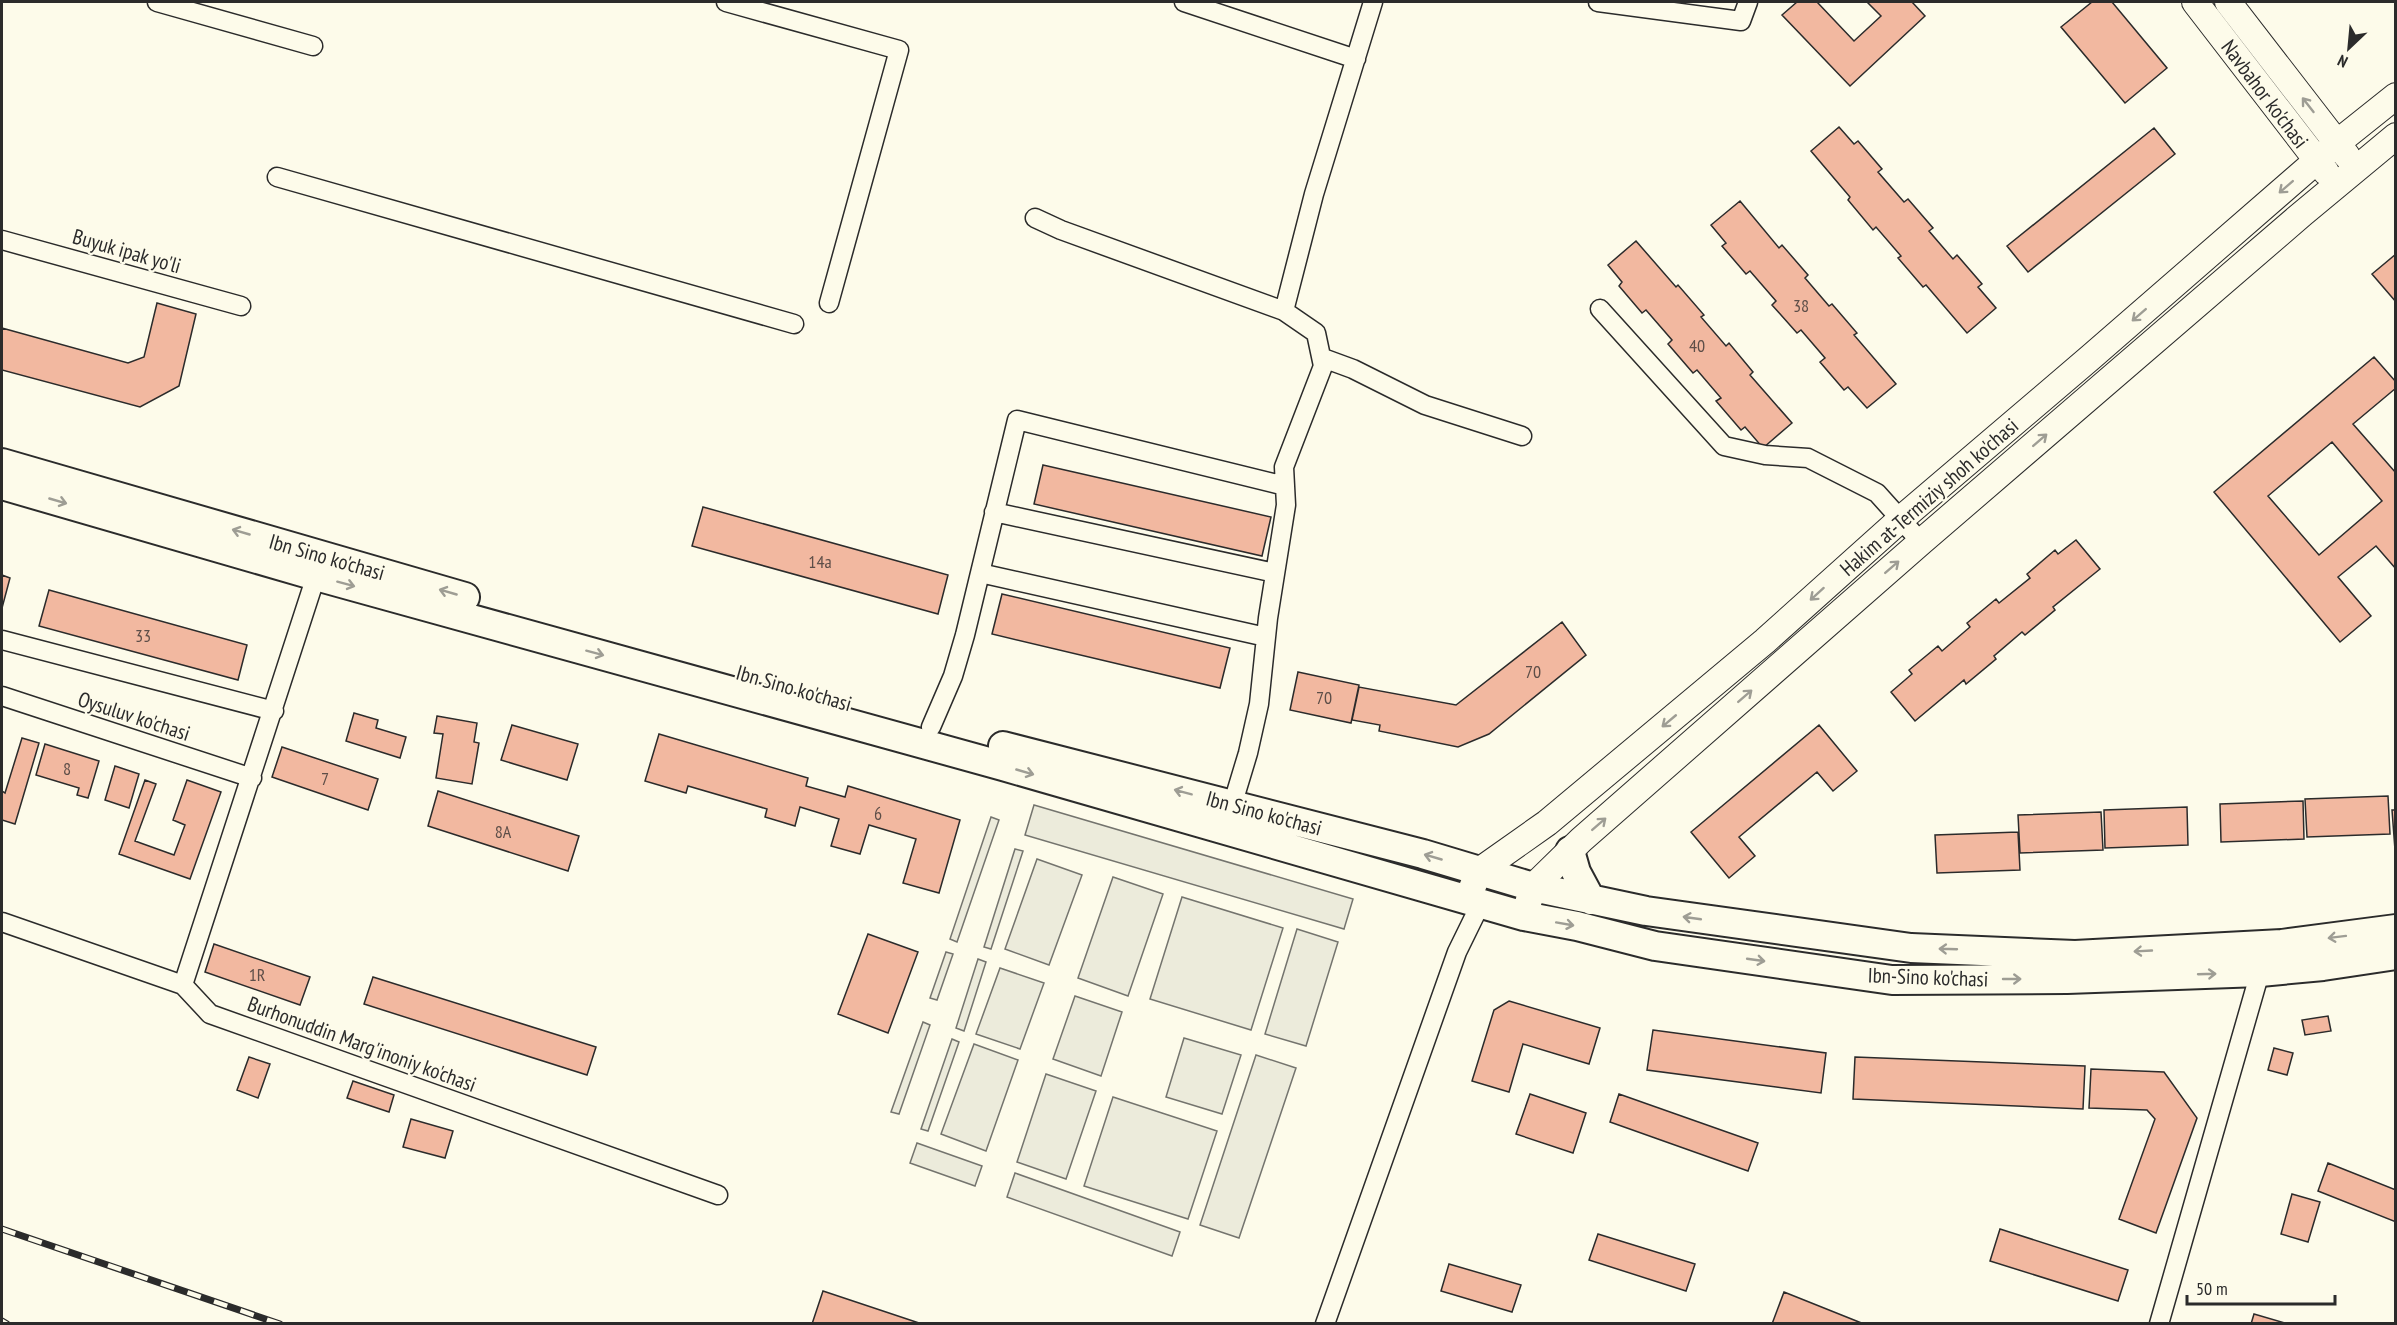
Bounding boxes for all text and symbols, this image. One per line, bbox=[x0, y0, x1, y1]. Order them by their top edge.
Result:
north arrow bbox=[2319, 18, 2379, 78]
street label: Navbahor ko'chasi bbox=[2215, 34, 2315, 154]
text: N bbox=[2334, 51, 2351, 72]
one-way arrow bbox=[2302, 98, 2314, 114]
one-way arrow bbox=[2279, 180, 2294, 194]
street label: Buyuk ipak yo'li bbox=[70, 223, 184, 279]
house number: 38 bbox=[1793, 294, 1809, 317]
one-way arrow bbox=[2132, 308, 2147, 322]
house number: 40 bbox=[1689, 334, 1705, 357]
street label: Hakim at-Termiziy shoh ko'chasi bbox=[1834, 412, 2024, 582]
one-way arrow bbox=[2032, 433, 2047, 447]
one-way arrow bbox=[48, 496, 67, 507]
one-way arrow bbox=[232, 526, 251, 537]
street label: Ibn Sino ko'chasi bbox=[266, 528, 388, 586]
house number: 14a bbox=[808, 550, 832, 573]
one-way arrow bbox=[1884, 560, 1899, 574]
one-way arrow bbox=[336, 579, 355, 590]
one-way arrow bbox=[439, 586, 458, 597]
one-way arrow bbox=[1810, 587, 1825, 601]
house number: 33 bbox=[135, 624, 151, 647]
one-way arrow bbox=[585, 648, 604, 659]
street label: Ibn Sino ko'chasi bbox=[733, 659, 855, 717]
house number: 70 bbox=[1525, 660, 1541, 683]
street label: Oysuluv ko'chasi bbox=[75, 685, 193, 747]
house number: 70 bbox=[1316, 686, 1332, 709]
one-way arrow bbox=[1737, 689, 1752, 703]
one-way arrow bbox=[1662, 714, 1677, 728]
house number: 8 bbox=[63, 757, 71, 780]
house number: 7 bbox=[321, 767, 329, 790]
one-way arrow bbox=[1015, 767, 1034, 778]
street label: Ibn Sino ko'chasi bbox=[1203, 785, 1325, 841]
one-way arrow bbox=[1174, 786, 1193, 797]
house number: 6 bbox=[874, 802, 882, 825]
one-way arrow bbox=[1591, 817, 1606, 831]
house number: 8A bbox=[495, 820, 512, 843]
one-way arrow bbox=[1424, 851, 1443, 862]
one-way arrow bbox=[1683, 912, 1703, 923]
one-way arrow bbox=[1554, 919, 1574, 930]
one-way arrow bbox=[2328, 931, 2348, 942]
one-way arrow bbox=[1939, 944, 1959, 955]
one-way arrow bbox=[2134, 946, 2154, 957]
one-way arrow bbox=[1745, 955, 1765, 966]
street label: Ibn-Sino ko'chasi bbox=[1867, 961, 1989, 993]
house number: 1R bbox=[249, 963, 266, 986]
one-way arrow bbox=[2197, 968, 2217, 980]
one-way arrow bbox=[2002, 973, 2022, 985]
street label: Burhonuddin Marg'inoniy ko'chasi bbox=[244, 990, 480, 1098]
scale bar bbox=[2187, 1268, 2336, 1306]
text: 50 m bbox=[2196, 1277, 2228, 1300]

